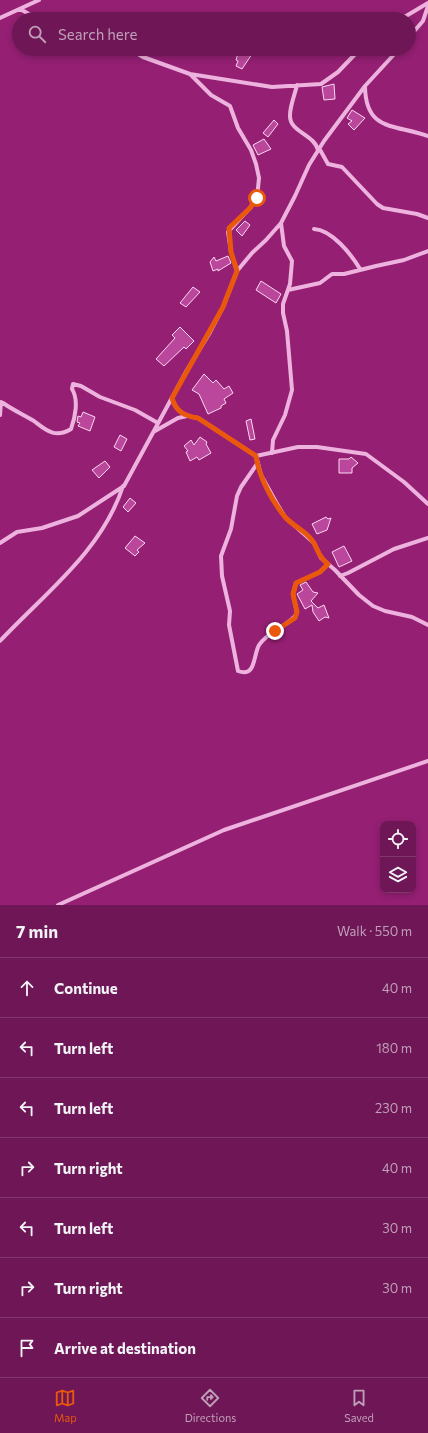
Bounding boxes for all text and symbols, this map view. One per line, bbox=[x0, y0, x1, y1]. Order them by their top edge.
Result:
search box bbox=[12, 12, 416, 56]
icon: search bbox=[26, 23, 48, 45]
text: Search here bbox=[58, 25, 137, 43]
route start bbox=[248, 189, 266, 207]
route end bbox=[266, 622, 284, 640]
map controls bbox=[380, 821, 416, 893]
button: locate bbox=[380, 821, 416, 857]
button: layers bbox=[380, 857, 416, 893]
text: 7 min bbox=[16, 921, 58, 942]
text: Walk · 550 m bbox=[337, 923, 412, 939]
icon: ahead bbox=[16, 977, 38, 999]
text: Continue bbox=[54, 979, 118, 997]
text: 40 m bbox=[382, 980, 412, 996]
icon: left bbox=[16, 1037, 38, 1059]
text: Turn left bbox=[54, 1039, 113, 1057]
text: 180 m bbox=[376, 1040, 412, 1056]
icon: left bbox=[16, 1097, 38, 1119]
text: Turn left bbox=[54, 1099, 113, 1117]
text: 230 m bbox=[375, 1100, 412, 1116]
icon: right bbox=[16, 1157, 38, 1179]
text: Turn right bbox=[54, 1159, 123, 1177]
text: 40 m bbox=[382, 1160, 412, 1176]
icon: left bbox=[16, 1217, 38, 1239]
text: Turn left bbox=[54, 1219, 113, 1237]
text: 30 m bbox=[382, 1220, 412, 1236]
icon: right bbox=[16, 1277, 38, 1299]
text: Turn right bbox=[54, 1279, 123, 1297]
text: 30 m bbox=[382, 1280, 412, 1296]
icon: arrive bbox=[16, 1337, 38, 1359]
text: Arrive at destination bbox=[54, 1339, 196, 1357]
tab: Map bbox=[54, 1387, 77, 1424]
tab: Directions bbox=[185, 1387, 236, 1424]
tab: Saved bbox=[344, 1387, 374, 1424]

